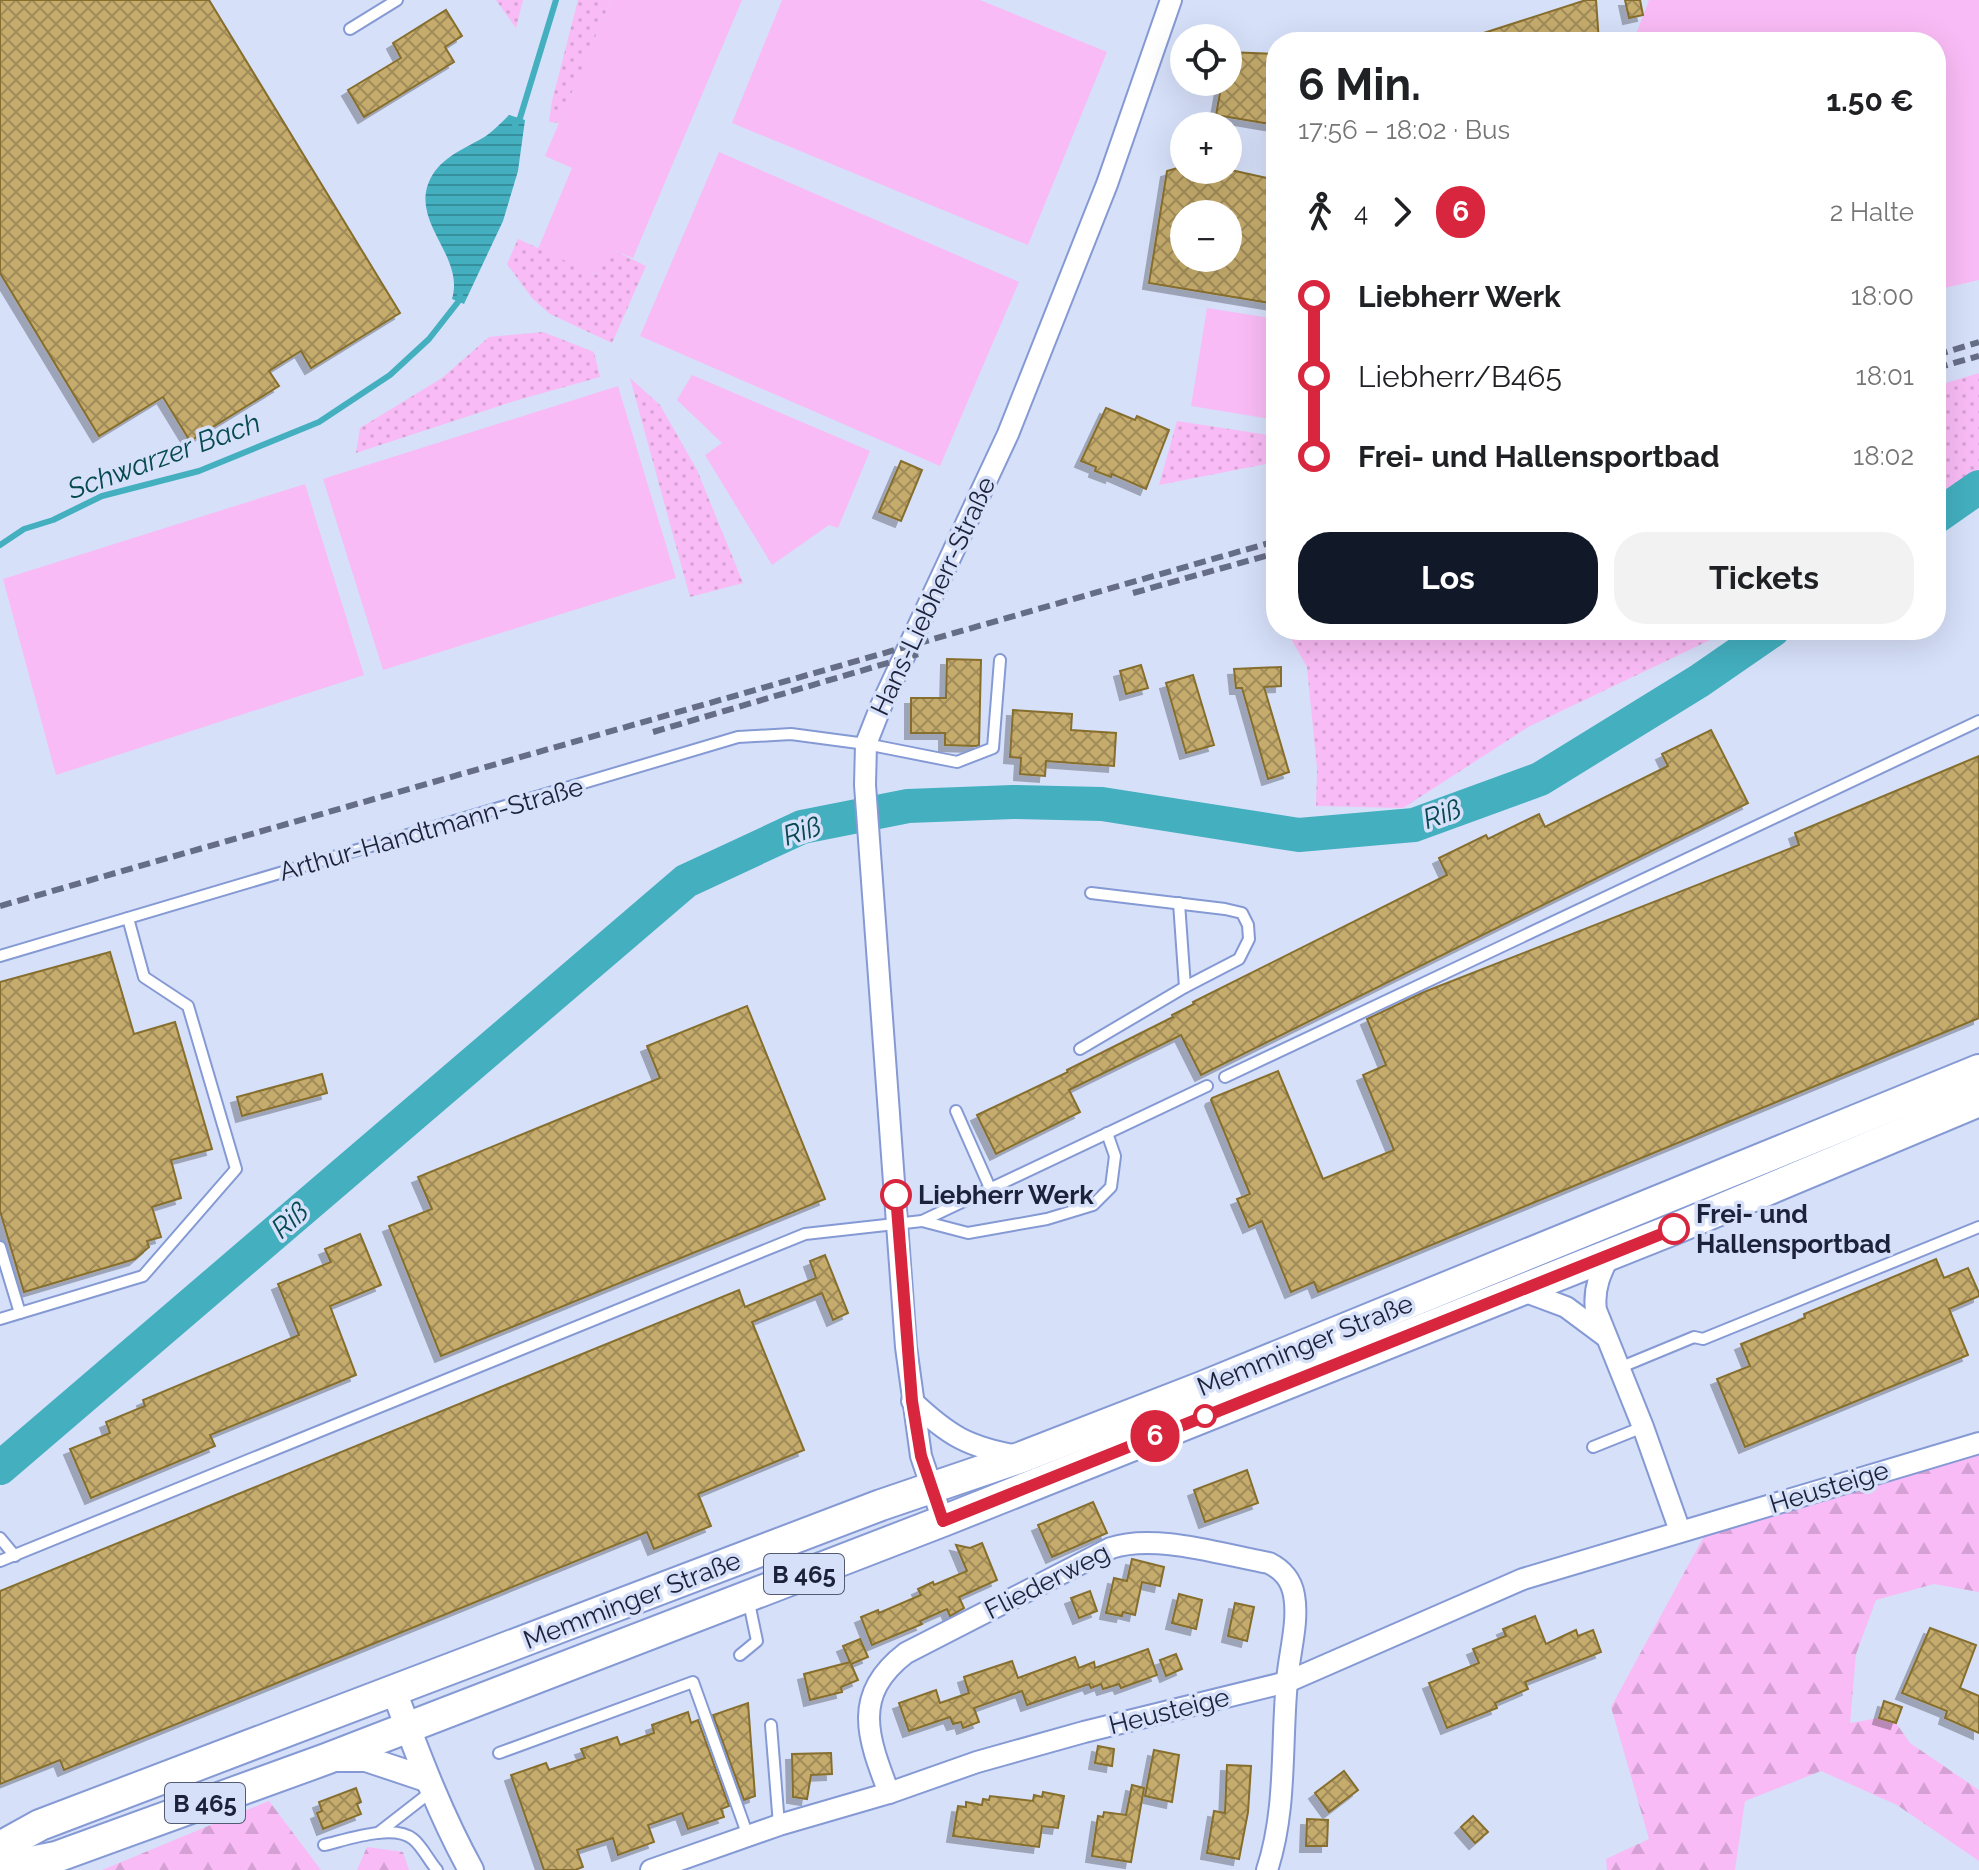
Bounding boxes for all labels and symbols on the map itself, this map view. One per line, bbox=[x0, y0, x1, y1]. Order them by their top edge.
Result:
water label: Schwarzer Bach bbox=[62, 406, 265, 506]
street label: Hans-Liebherr-Straße bbox=[864, 472, 1002, 720]
street label: Arthur-Handtmann-Straße bbox=[276, 771, 586, 887]
water label: Riß bbox=[1419, 792, 1465, 836]
water label: Riß bbox=[779, 809, 825, 853]
marker: Liebherr Werk bbox=[881, 1180, 911, 1210]
place label: Liebherr Werk bbox=[918, 1180, 1094, 1210]
water label: Riß bbox=[265, 1195, 315, 1245]
place label: Frei- und Hallensportbad bbox=[1696, 1199, 1891, 1259]
marker: Frei- und Hallensportbad bbox=[1659, 1214, 1689, 1244]
street label: Memminger Straße bbox=[1193, 1288, 1417, 1402]
unlabelled marker bbox=[1194, 1405, 1216, 1427]
line badge: 6 bbox=[1129, 1410, 1181, 1462]
street label: Heusteige bbox=[1766, 1455, 1892, 1519]
street label: Fliederweg bbox=[980, 1537, 1114, 1625]
street label: Memminger Straße bbox=[519, 1545, 745, 1655]
road number: B 465 bbox=[764, 1554, 844, 1594]
street label: Heusteige bbox=[1106, 1682, 1232, 1740]
road number: B 465 bbox=[165, 1783, 245, 1823]

